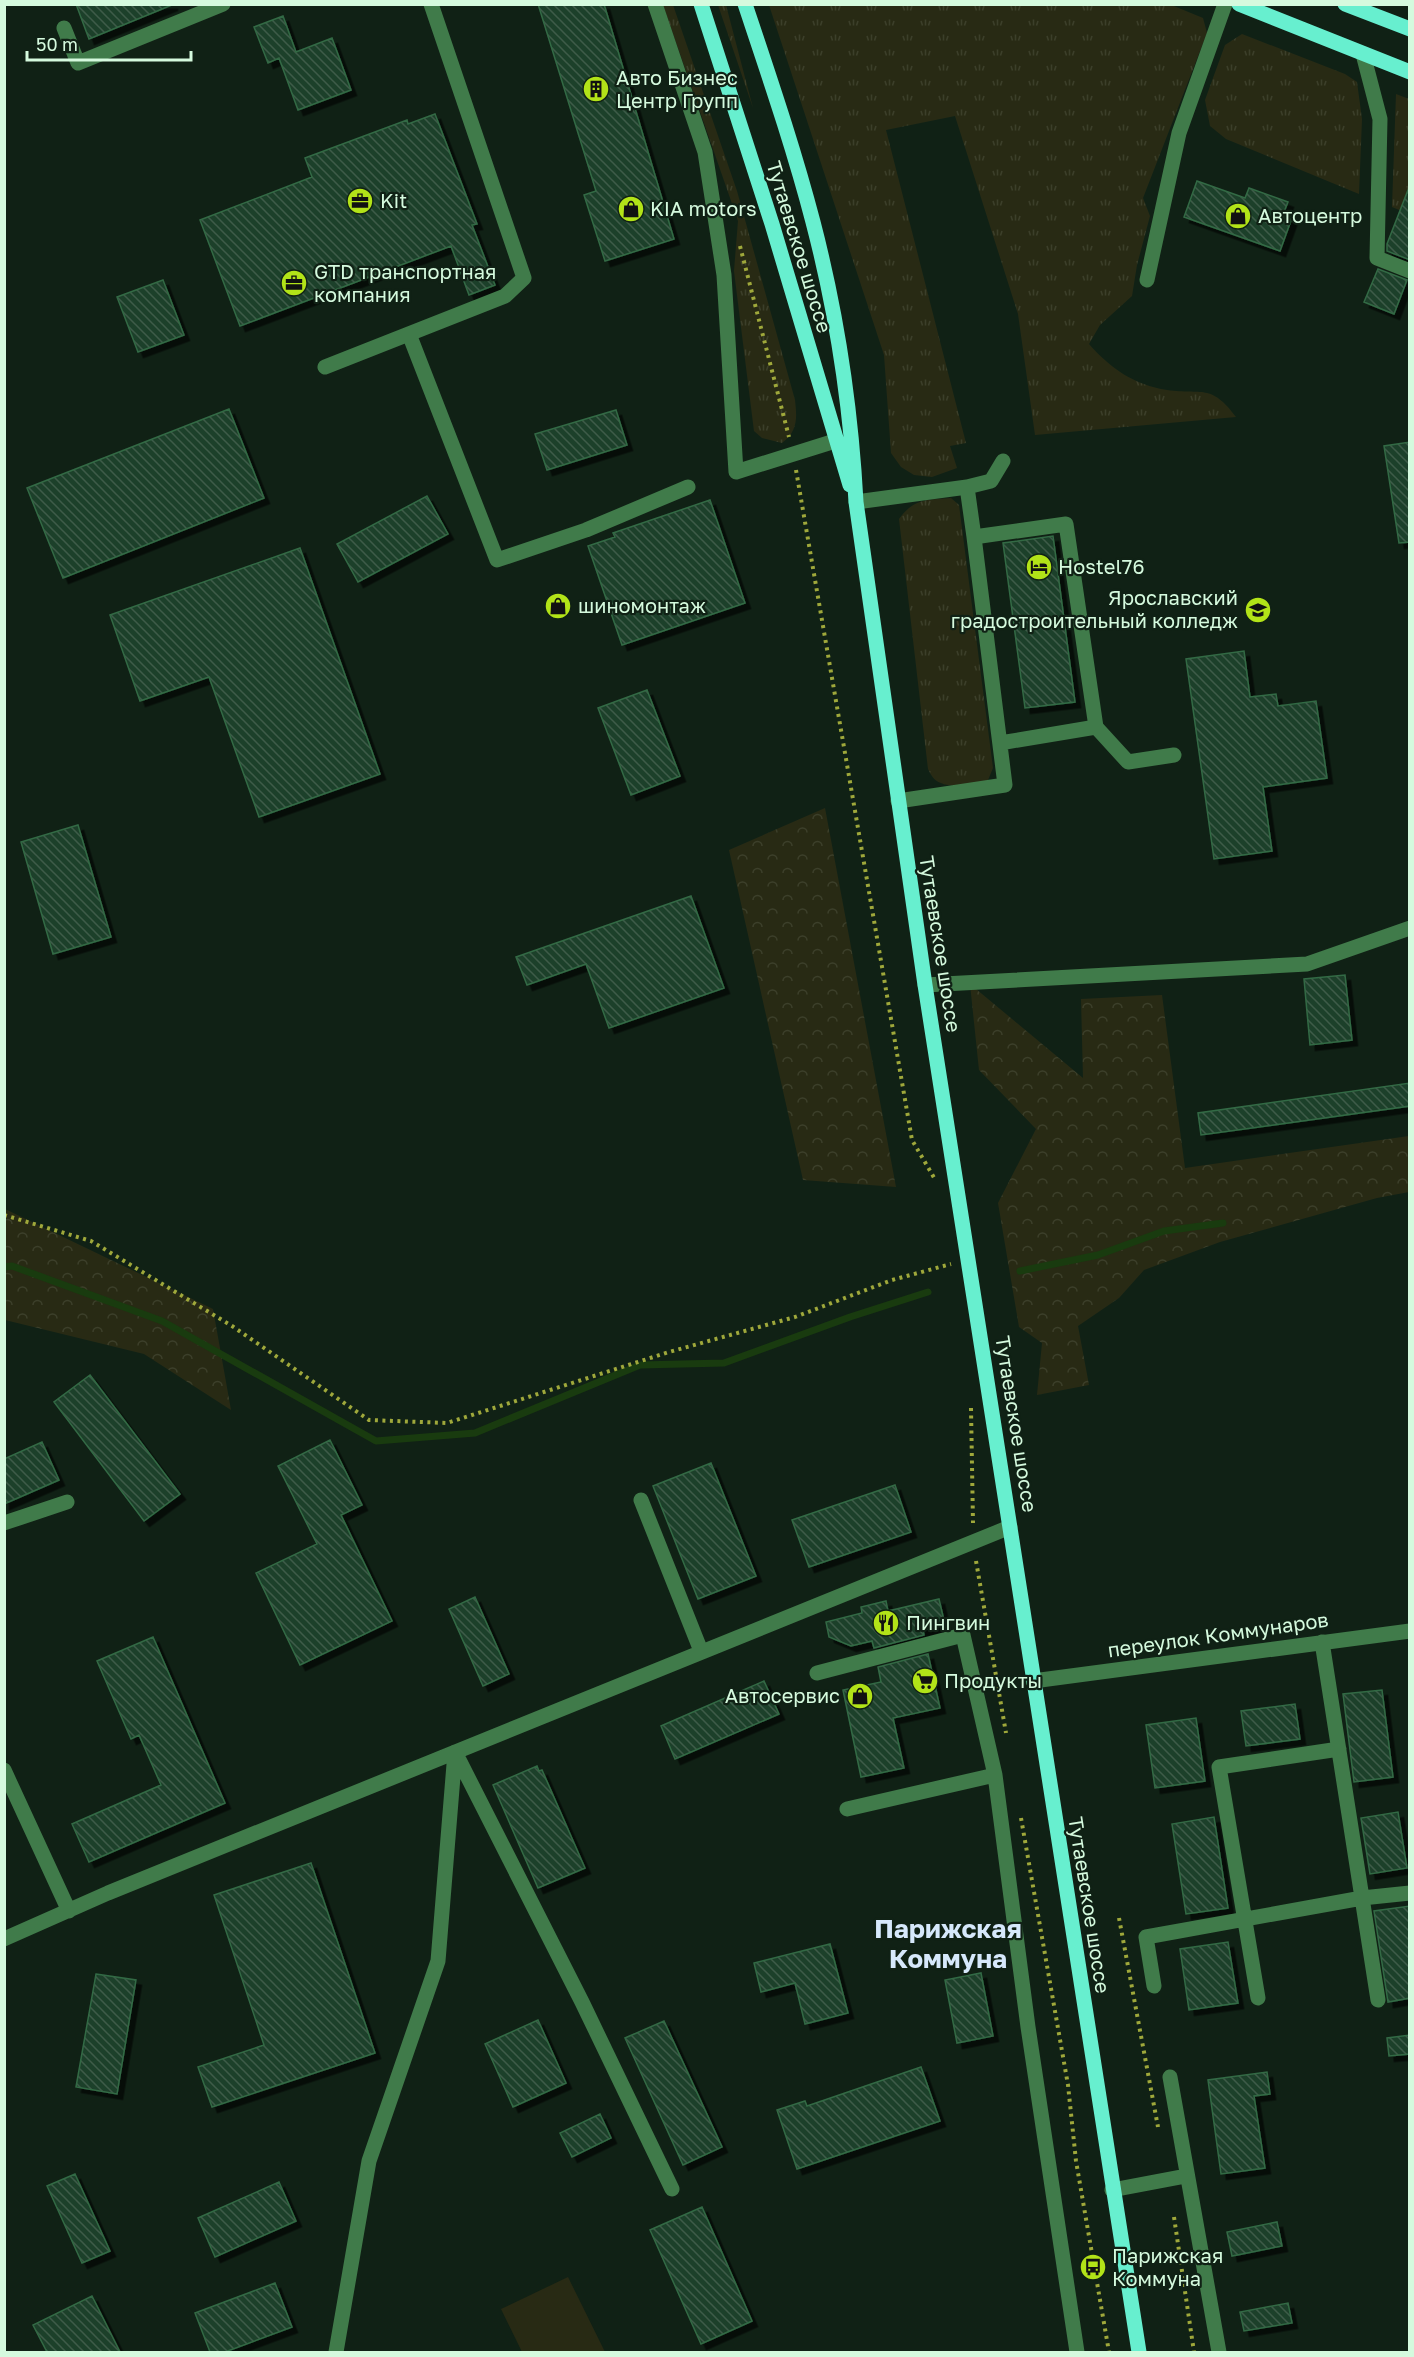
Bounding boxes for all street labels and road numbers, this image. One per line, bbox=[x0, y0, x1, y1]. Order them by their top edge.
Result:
street label: Тутаевское шоссе bbox=[762, 158, 837, 335]
street label: Тутаевское шоссе bbox=[915, 854, 967, 1034]
street label: Тутаевское шоссе bbox=[991, 1334, 1043, 1514]
street label: переулок Коммунаров bbox=[1106, 1607, 1330, 1661]
street label: Тутаевское шоссе bbox=[1064, 1815, 1116, 1995]

